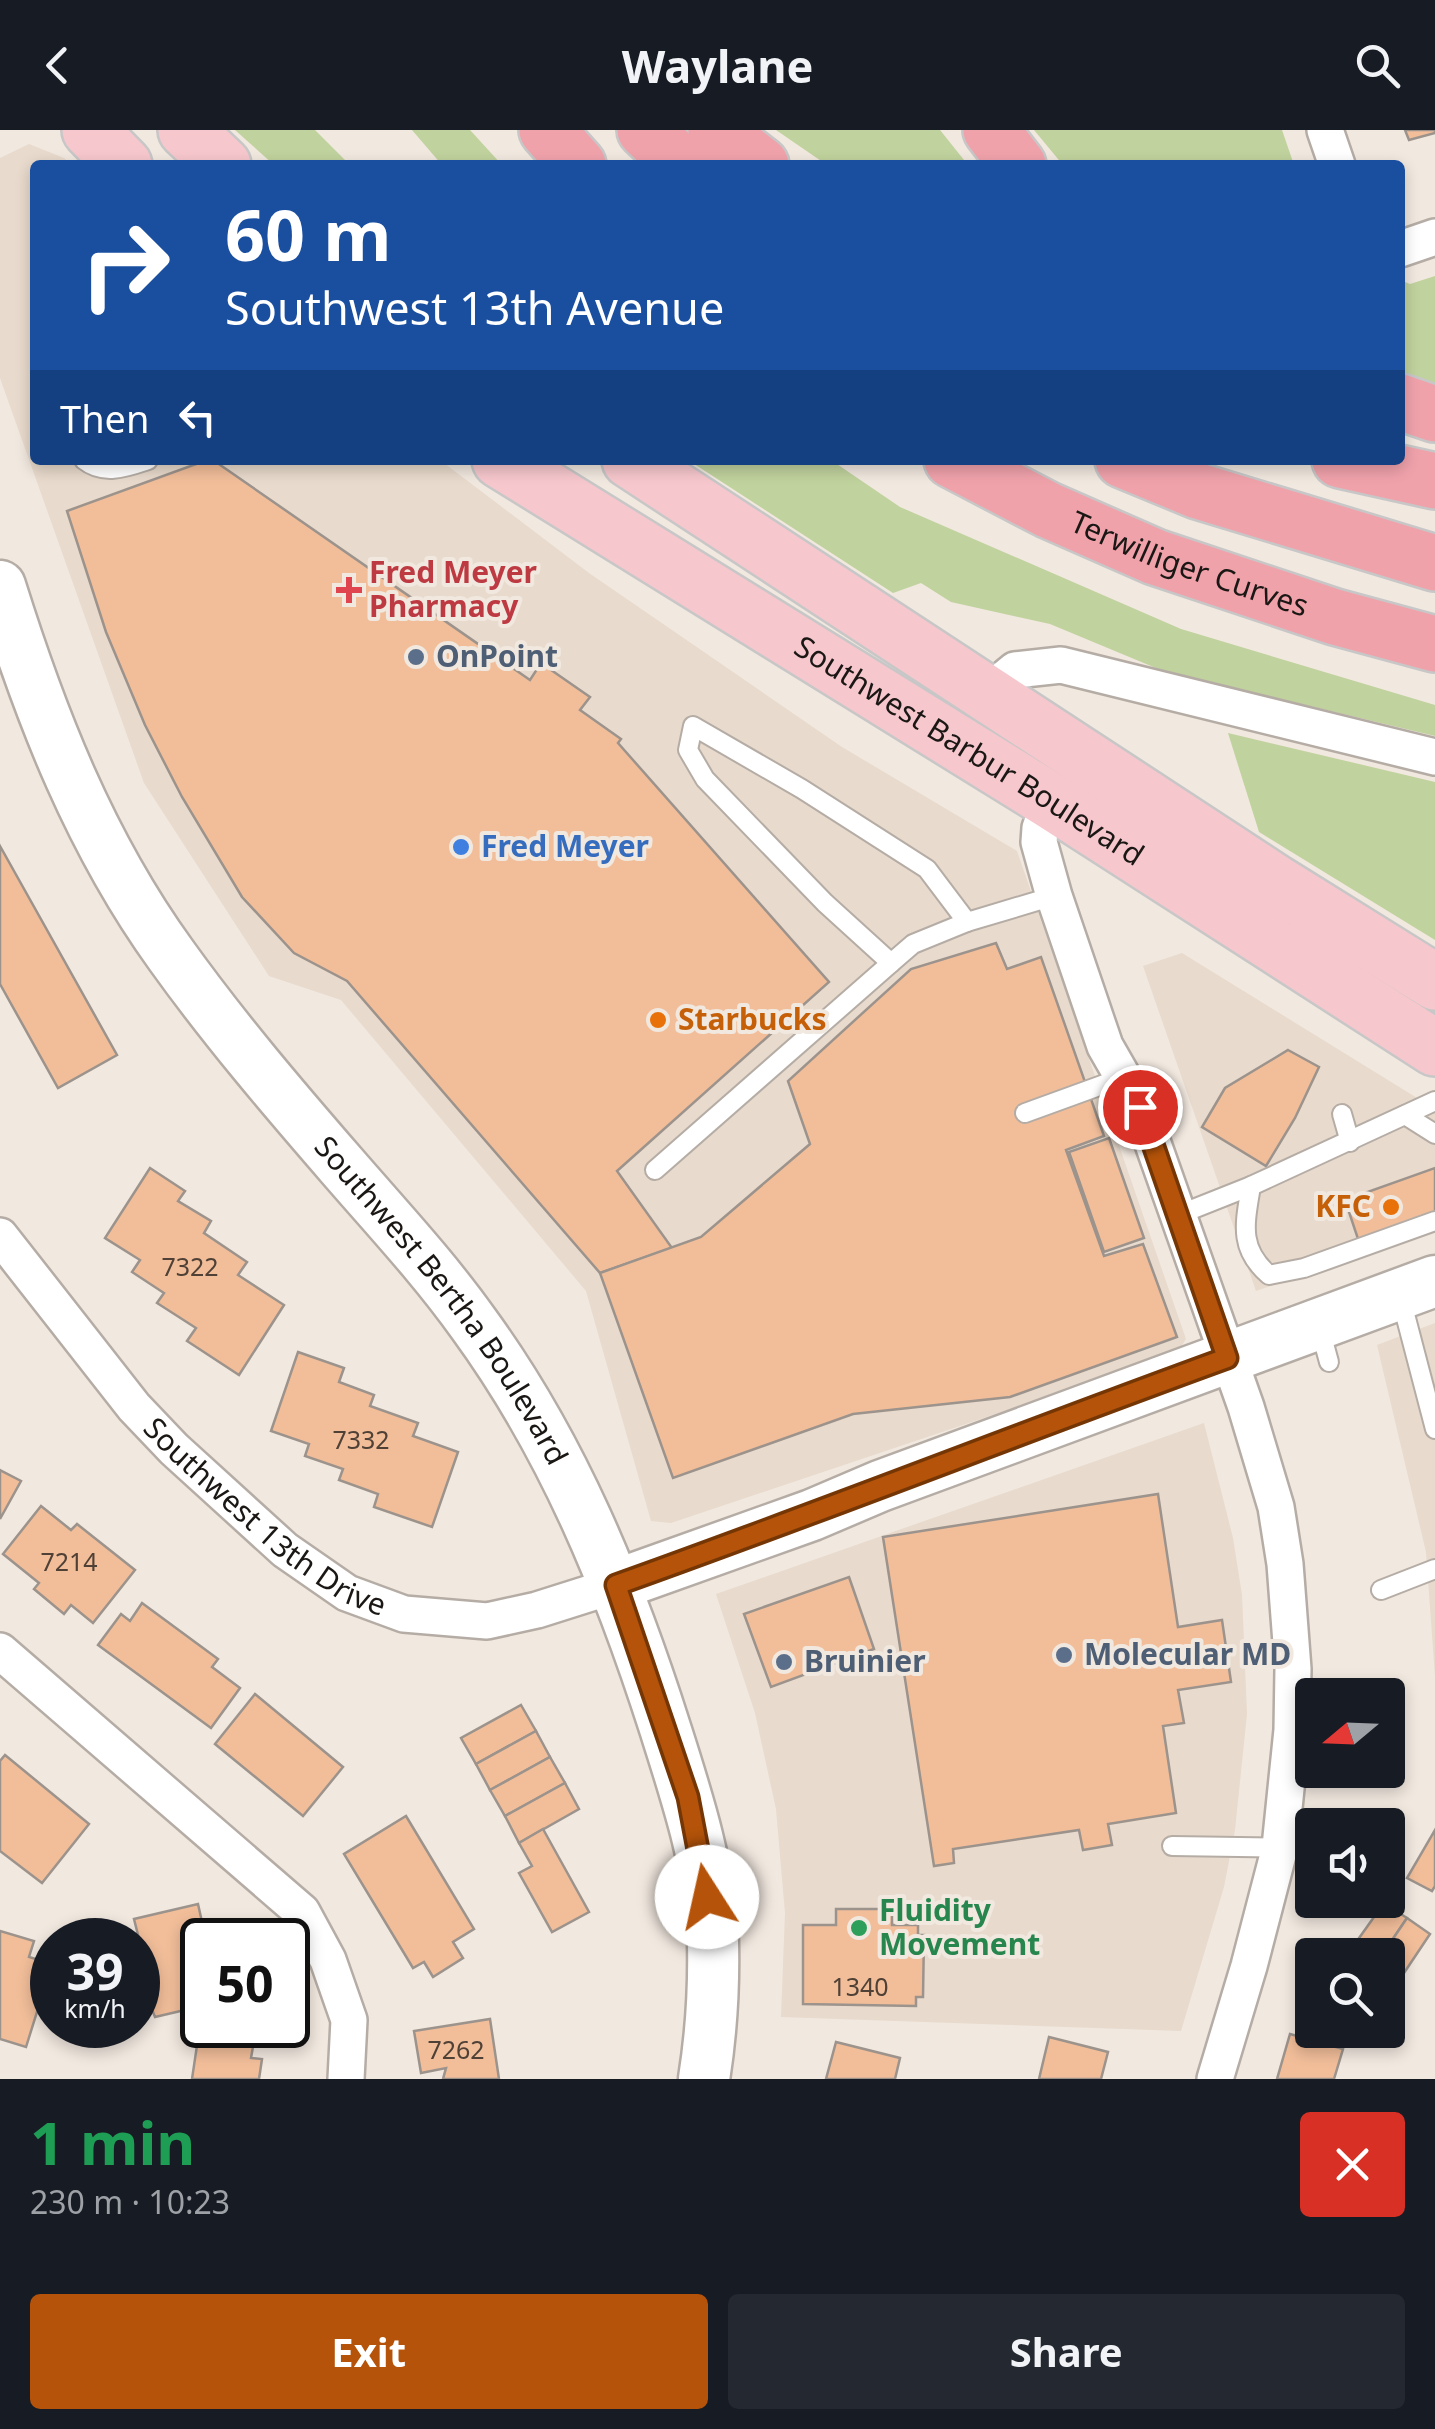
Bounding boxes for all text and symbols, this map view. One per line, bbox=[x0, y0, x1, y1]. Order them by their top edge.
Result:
text: Waylane bbox=[622, 35, 813, 96]
icon: back bbox=[30, 38, 85, 93]
icon: search bbox=[1350, 38, 1405, 93]
text: 60 m bbox=[225, 186, 392, 282]
icon: right bbox=[60, 200, 190, 330]
text: Southwest 13th Avenue bbox=[225, 277, 724, 338]
icon: left bbox=[170, 390, 225, 445]
text: Then bbox=[60, 392, 150, 444]
street label: Terwilliger Curves bbox=[1065, 501, 1314, 626]
place label: Fred Meyer Pharmacy bbox=[369, 551, 538, 626]
marker: Fred Meyer Pharmacy bbox=[338, 579, 360, 601]
street label: Southwest Barbur Boulevard bbox=[787, 625, 1152, 875]
place label: OnPoint bbox=[436, 635, 558, 676]
marker: OnPoint bbox=[405, 646, 427, 668]
place label: Fred Meyer bbox=[481, 825, 650, 866]
marker: Fred Meyer bbox=[450, 836, 472, 858]
place label: Starbucks bbox=[678, 998, 827, 1039]
marker: Starbucks bbox=[647, 1009, 669, 1031]
pin bbox=[1098, 1065, 1183, 1150]
icon: arrive bbox=[1113, 1080, 1168, 1135]
street label: Southwest Bertha Boulevard bbox=[306, 1127, 578, 1471]
place label: KFC bbox=[1315, 1185, 1371, 1226]
marker: KFC bbox=[1380, 1196, 1402, 1218]
house number: 7322 bbox=[161, 1249, 219, 1283]
street label: Southwest 13th Drive bbox=[135, 1408, 392, 1625]
house number: 7332 bbox=[332, 1422, 390, 1456]
house number: 7214 bbox=[40, 1544, 98, 1578]
place label: Molecular MD bbox=[1084, 1633, 1291, 1674]
place label: Bruinier bbox=[804, 1640, 926, 1681]
marker: Molecular MD bbox=[1053, 1644, 1075, 1666]
marker: Bruinier bbox=[773, 1651, 795, 1673]
north arrow bbox=[1295, 1678, 1405, 1788]
map controls bbox=[1295, 1678, 1405, 2048]
button: sound bbox=[1295, 1808, 1405, 1918]
position arrow bbox=[655, 1845, 759, 1949]
place label: Fluidity Movement bbox=[879, 1889, 1040, 1964]
marker: Fluidity Movement bbox=[848, 1917, 870, 1939]
speed limit sign: 50 bbox=[180, 1918, 310, 2048]
text: 39 bbox=[66, 1937, 124, 2005]
button: search bbox=[1295, 1938, 1405, 2048]
house number: 1340 bbox=[831, 1969, 889, 2003]
text: km/h bbox=[64, 1991, 126, 2025]
house number: 7262 bbox=[427, 2032, 485, 2066]
text: 1 min bbox=[30, 2101, 195, 2183]
button: close bbox=[1300, 2112, 1405, 2217]
text: 230 m · 10:23 bbox=[30, 2180, 230, 2223]
button: Exit bbox=[30, 2294, 708, 2409]
button: Share bbox=[728, 2294, 1405, 2409]

